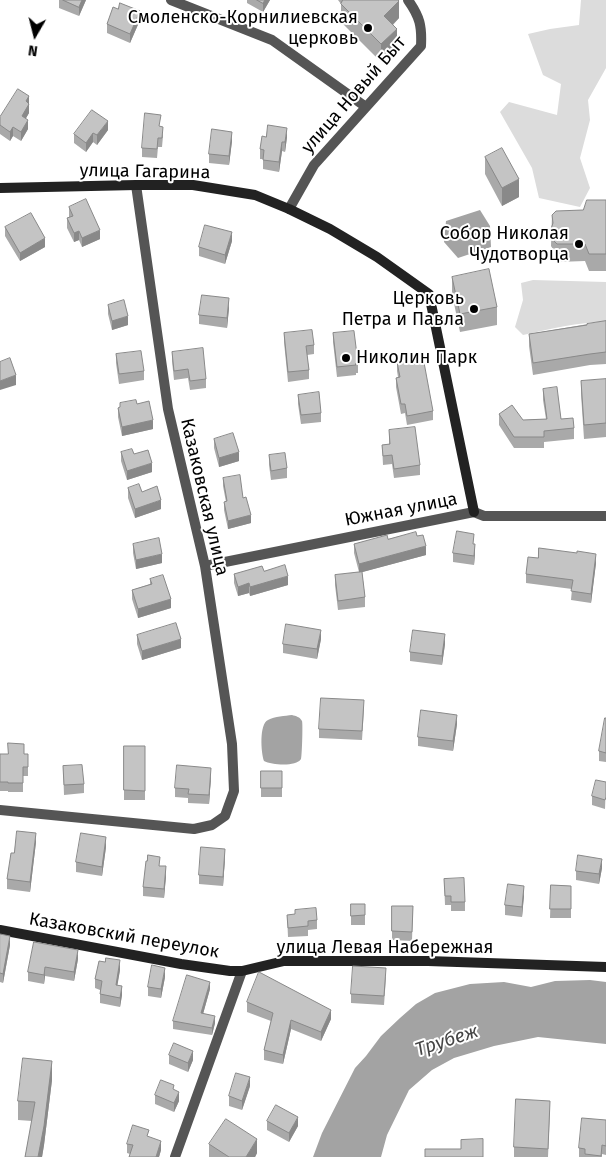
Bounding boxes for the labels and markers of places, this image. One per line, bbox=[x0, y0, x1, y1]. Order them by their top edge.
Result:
place label: Смоленско-Корнилиевская церковь bbox=[128, 7, 358, 50]
marker: Смоленско-Корнилиевская церковь bbox=[362, 22, 374, 34]
place label: Собор Николая Чудотворца bbox=[440, 223, 569, 266]
marker: Собор Николая Чудотворца bbox=[573, 238, 585, 250]
place label: Церковь Петра и Павла bbox=[342, 288, 464, 330]
marker: Церковь Петра и Павла bbox=[468, 303, 480, 315]
place label: Николин Парк bbox=[356, 347, 477, 369]
marker: Николин Парк bbox=[340, 352, 352, 364]

